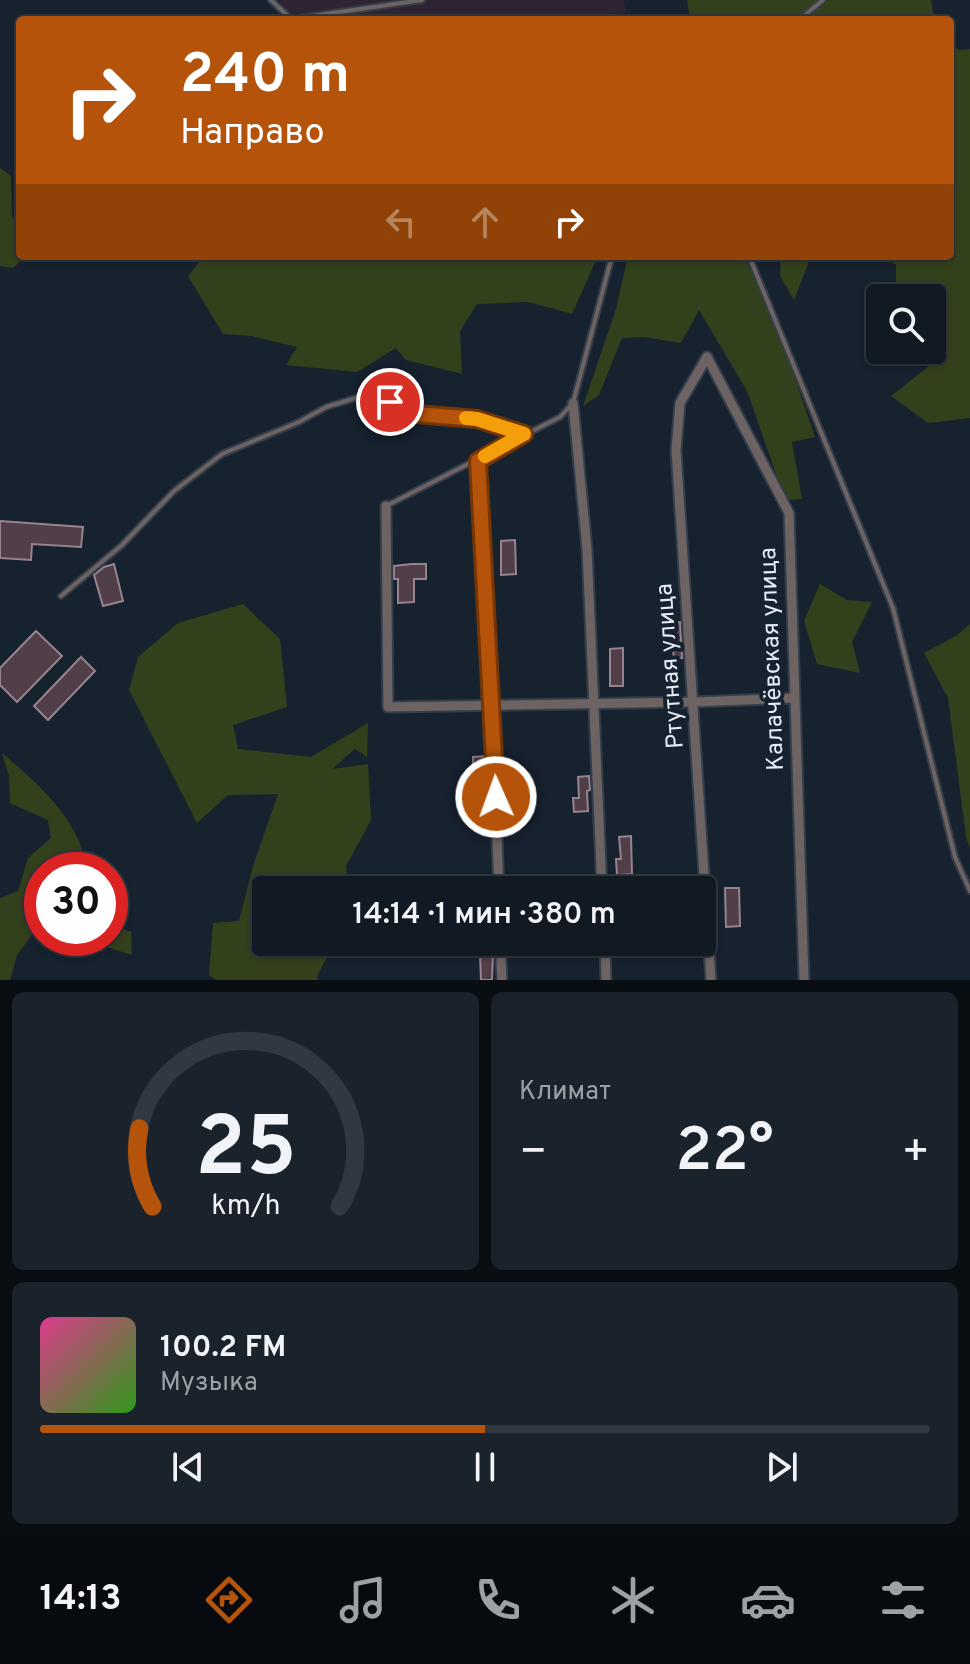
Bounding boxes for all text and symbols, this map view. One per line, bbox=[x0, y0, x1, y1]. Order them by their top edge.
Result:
text: 240 m bbox=[180, 42, 350, 112]
icon: right bbox=[48, 48, 152, 152]
text: Направо bbox=[180, 111, 325, 157]
icon: left bbox=[379, 200, 423, 244]
icon: ahead bbox=[463, 200, 507, 244]
icon: right bbox=[547, 200, 591, 244]
map controls bbox=[866, 284, 946, 364]
button: search bbox=[866, 284, 946, 364]
pin bbox=[356, 368, 424, 436]
icon: arrive bbox=[368, 380, 412, 424]
street label: Калачёвская улица bbox=[754, 547, 792, 771]
street label: Ртутная улица bbox=[650, 582, 692, 750]
position arrow bbox=[454, 755, 538, 839]
speed limit sign: 30 bbox=[24, 852, 128, 956]
text: 14:14 · 1 мин · 380 m bbox=[352, 897, 616, 934]
text: Климат bbox=[519, 1076, 611, 1109]
text: 25 bbox=[195, 1100, 296, 1205]
text: 22° bbox=[675, 1116, 774, 1192]
text: − bbox=[519, 1126, 547, 1182]
text: + bbox=[902, 1126, 930, 1182]
text: km/h bbox=[211, 1189, 280, 1225]
text: 100.2 FM bbox=[160, 1330, 286, 1367]
text: Музыка bbox=[160, 1367, 258, 1400]
icon: previous bbox=[166, 1445, 210, 1489]
icon: pause bbox=[463, 1445, 507, 1489]
icon: next bbox=[760, 1445, 804, 1489]
icon: directions bbox=[201, 1572, 257, 1628]
icon: music bbox=[335, 1572, 391, 1628]
icon: phone bbox=[470, 1572, 526, 1628]
icon: climate bbox=[605, 1572, 661, 1628]
icon: car bbox=[740, 1572, 796, 1628]
icon: filters bbox=[875, 1572, 931, 1628]
text: 14:13 bbox=[39, 1577, 122, 1623]

